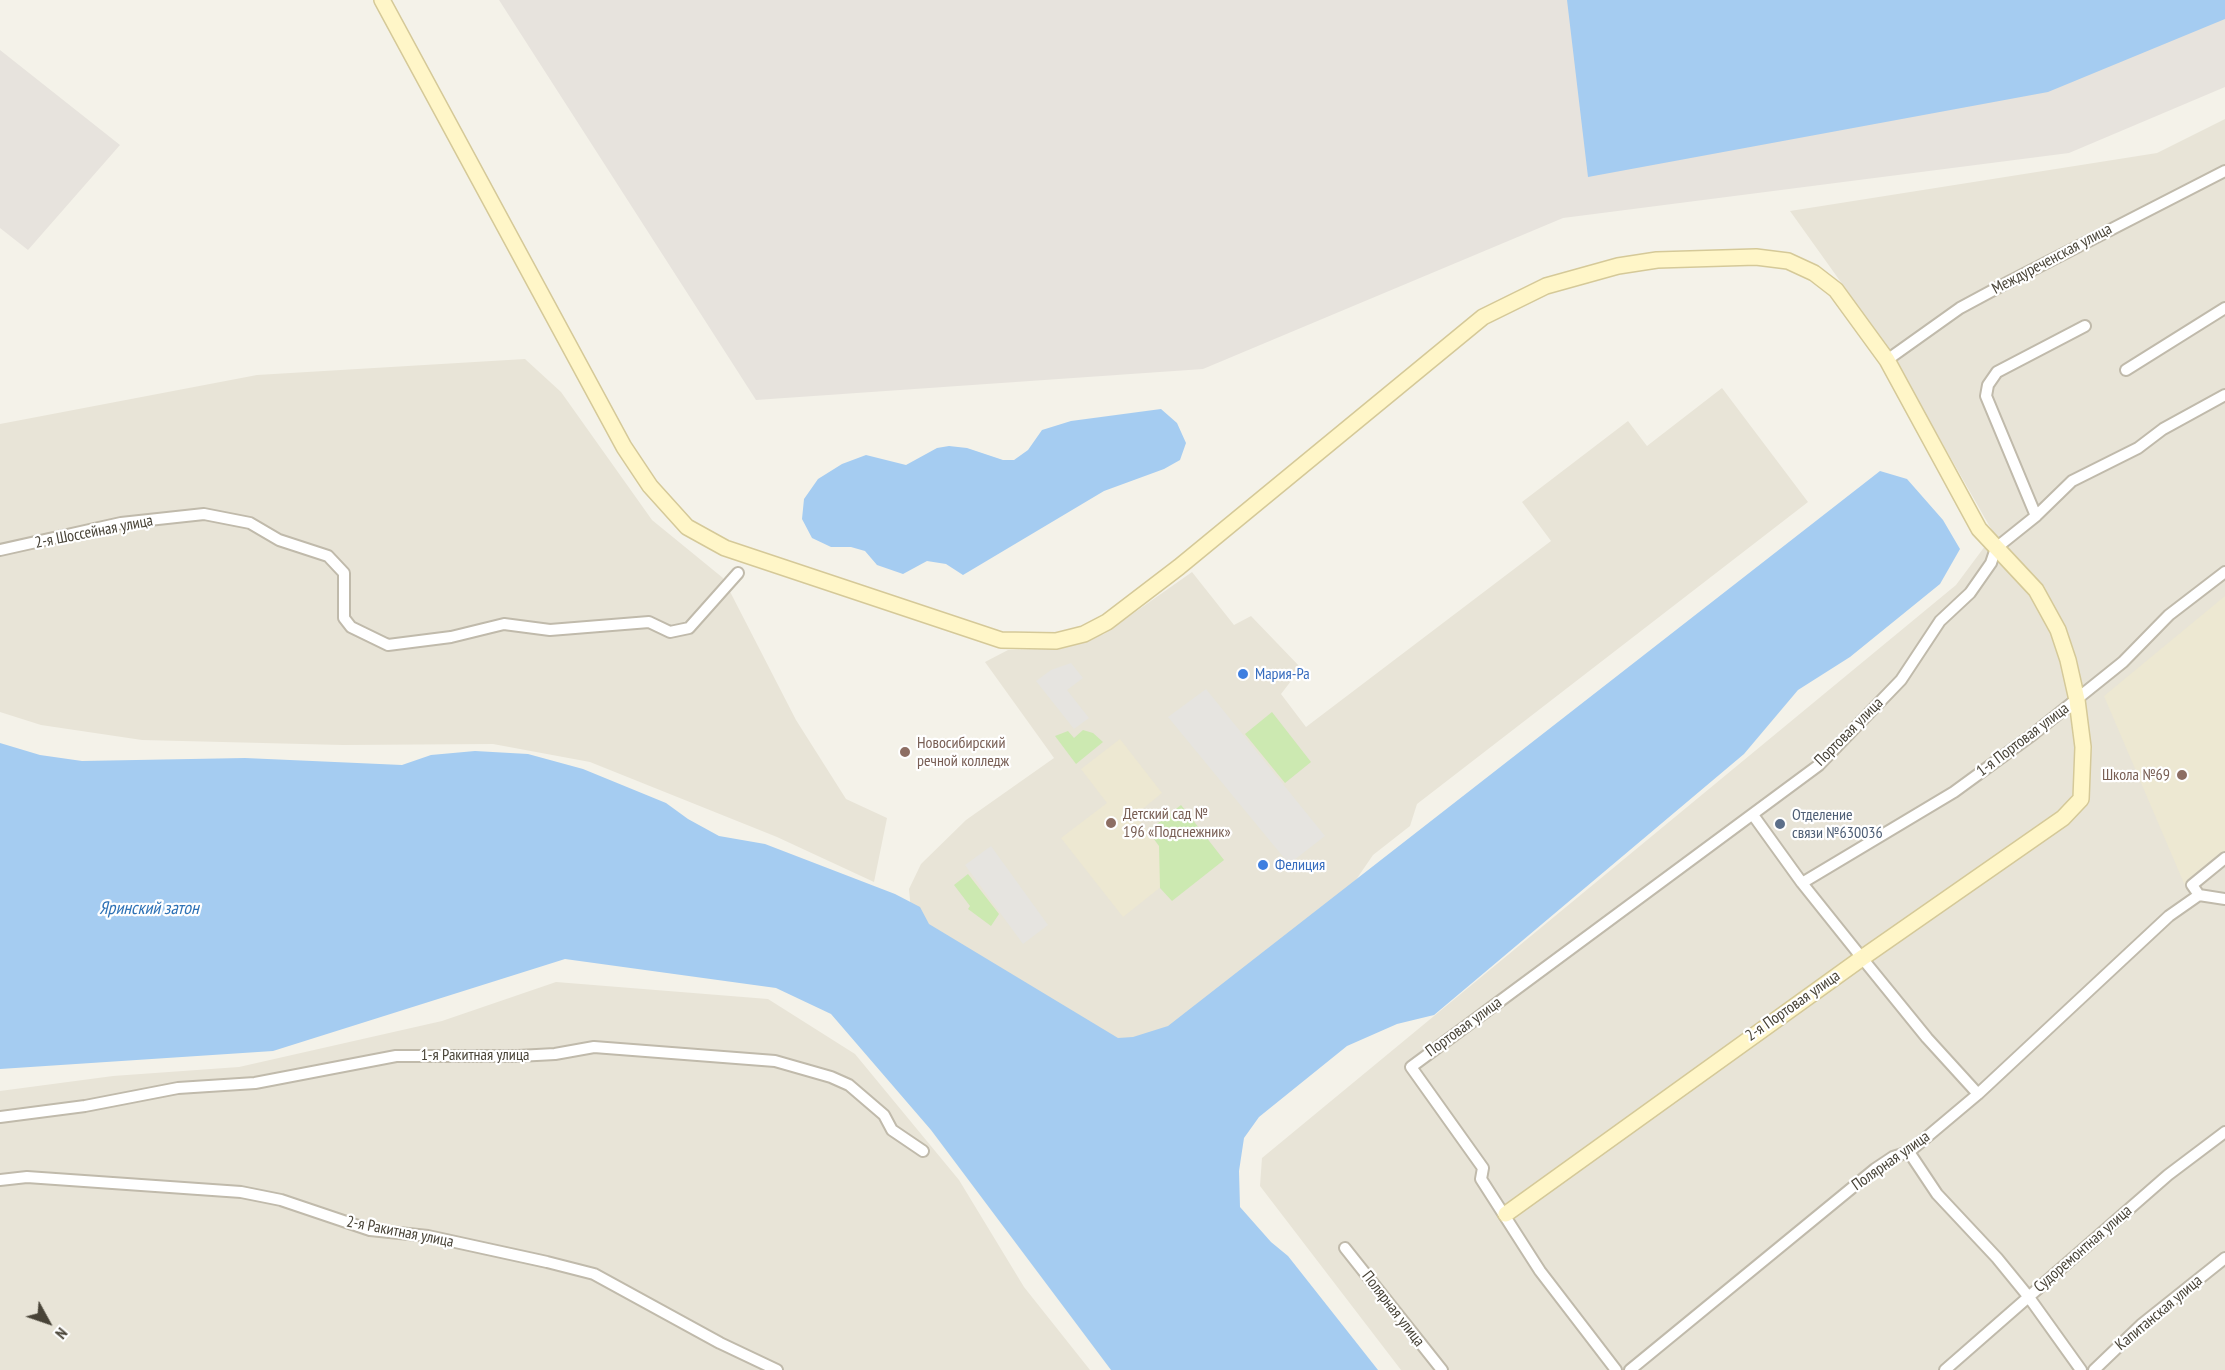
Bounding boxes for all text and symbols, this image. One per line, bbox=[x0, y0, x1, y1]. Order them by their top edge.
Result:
street label: Междуреченская улица bbox=[1989, 219, 2115, 299]
street label: 2-я Шоссейная улица bbox=[33, 511, 155, 553]
place label: Мария-Ра bbox=[1255, 664, 1310, 684]
marker: Мария-Ра bbox=[1236, 667, 1250, 681]
street label: Портовая улица bbox=[1811, 694, 1887, 770]
street label: 1-я Портовая улица bbox=[1973, 699, 2073, 781]
place label: Новосибирский речной колледж bbox=[917, 733, 1009, 771]
marker: Новосибирский речной колледж bbox=[898, 745, 912, 759]
place label: Школа №69 bbox=[2102, 765, 2170, 785]
marker: Школа №69 bbox=[2175, 768, 2189, 782]
place label: Детский сад № 196 «Подснежник» bbox=[1123, 804, 1231, 842]
place label: Отделение связи №630036 bbox=[1792, 805, 1883, 843]
marker: Детский сад № 196 «Подснежник» bbox=[1104, 816, 1118, 830]
marker: Отделение связи №630036 bbox=[1773, 817, 1787, 831]
place label: Фелиция bbox=[1275, 855, 1325, 875]
marker: Фелиция bbox=[1256, 858, 1270, 872]
water label: Яринский затон bbox=[99, 898, 199, 920]
street label: 2-я Портовая улица bbox=[1742, 966, 1844, 1046]
street label: Портовая улица bbox=[1422, 993, 1506, 1061]
street label: 1-я Ракитная улица bbox=[421, 1045, 529, 1065]
street label: Полярная улица bbox=[1848, 1127, 1934, 1195]
street label: Судоремонтная улица bbox=[2030, 1201, 2136, 1297]
street label: 2-я Ракитная улица bbox=[345, 1212, 455, 1252]
street label: Полярная улица bbox=[1358, 1267, 1428, 1351]
street label: Капитанская улица bbox=[2112, 1271, 2206, 1355]
north arrow bbox=[18, 1292, 78, 1352]
text: N bbox=[51, 1324, 72, 1343]

